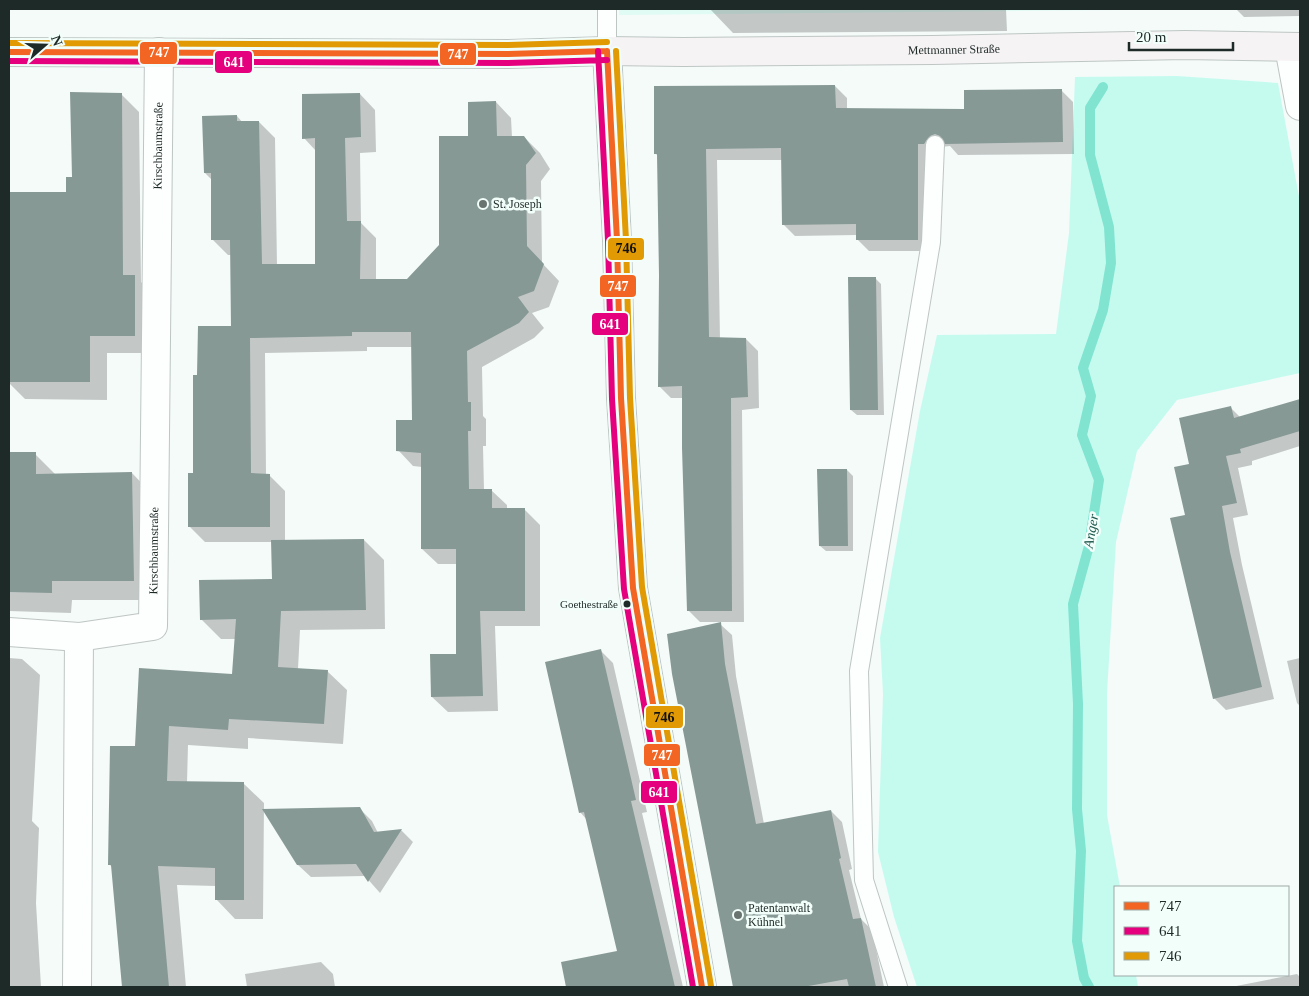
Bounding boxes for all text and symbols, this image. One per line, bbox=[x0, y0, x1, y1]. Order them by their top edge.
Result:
north arrow bbox=[20, 20, 70, 70]
scale bar bbox=[1129, 20, 1233, 52]
text: 20 m bbox=[1136, 29, 1167, 45]
text: N bbox=[48, 33, 66, 48]
line badge: 747 bbox=[139, 41, 178, 65]
line badge: 747 bbox=[439, 42, 477, 66]
street label: Mettmanner Straße bbox=[908, 42, 1000, 57]
text: 747 bbox=[149, 45, 170, 60]
text: 747 bbox=[448, 47, 469, 62]
line badge: 641 bbox=[214, 50, 253, 74]
text: 641 bbox=[224, 55, 245, 70]
street label: Kirschbaumstraße bbox=[151, 102, 165, 190]
place label: St. Joseph bbox=[493, 197, 542, 211]
marker: St. Joseph bbox=[477, 198, 489, 210]
line badge: 746 bbox=[607, 237, 645, 261]
text: 746 bbox=[616, 241, 637, 256]
line badge: 747 bbox=[599, 274, 637, 298]
text: 747 bbox=[608, 279, 629, 294]
line badge: 641 bbox=[591, 312, 629, 336]
text: 641 bbox=[600, 317, 621, 332]
street label: Kirschbaumstraße bbox=[146, 507, 161, 595]
water label: Anger bbox=[1080, 512, 1101, 550]
place label: Goethestraße bbox=[560, 598, 618, 610]
marker: Goethestraße bbox=[622, 599, 632, 609]
line badge: 746 bbox=[645, 705, 684, 729]
text: 746 bbox=[654, 710, 675, 725]
line badge: 747 bbox=[643, 743, 681, 767]
text: 747 bbox=[652, 748, 673, 763]
line badge: 641 bbox=[640, 780, 678, 804]
text: 641 bbox=[649, 785, 670, 800]
legend bbox=[1114, 886, 1289, 976]
text: 747 bbox=[1159, 898, 1182, 914]
place label: Patentanwalt Kühnel bbox=[748, 901, 811, 929]
marker: Patentanwalt Kühnel bbox=[732, 909, 744, 921]
text: 641 bbox=[1159, 923, 1182, 939]
text: 746 bbox=[1159, 948, 1182, 964]

